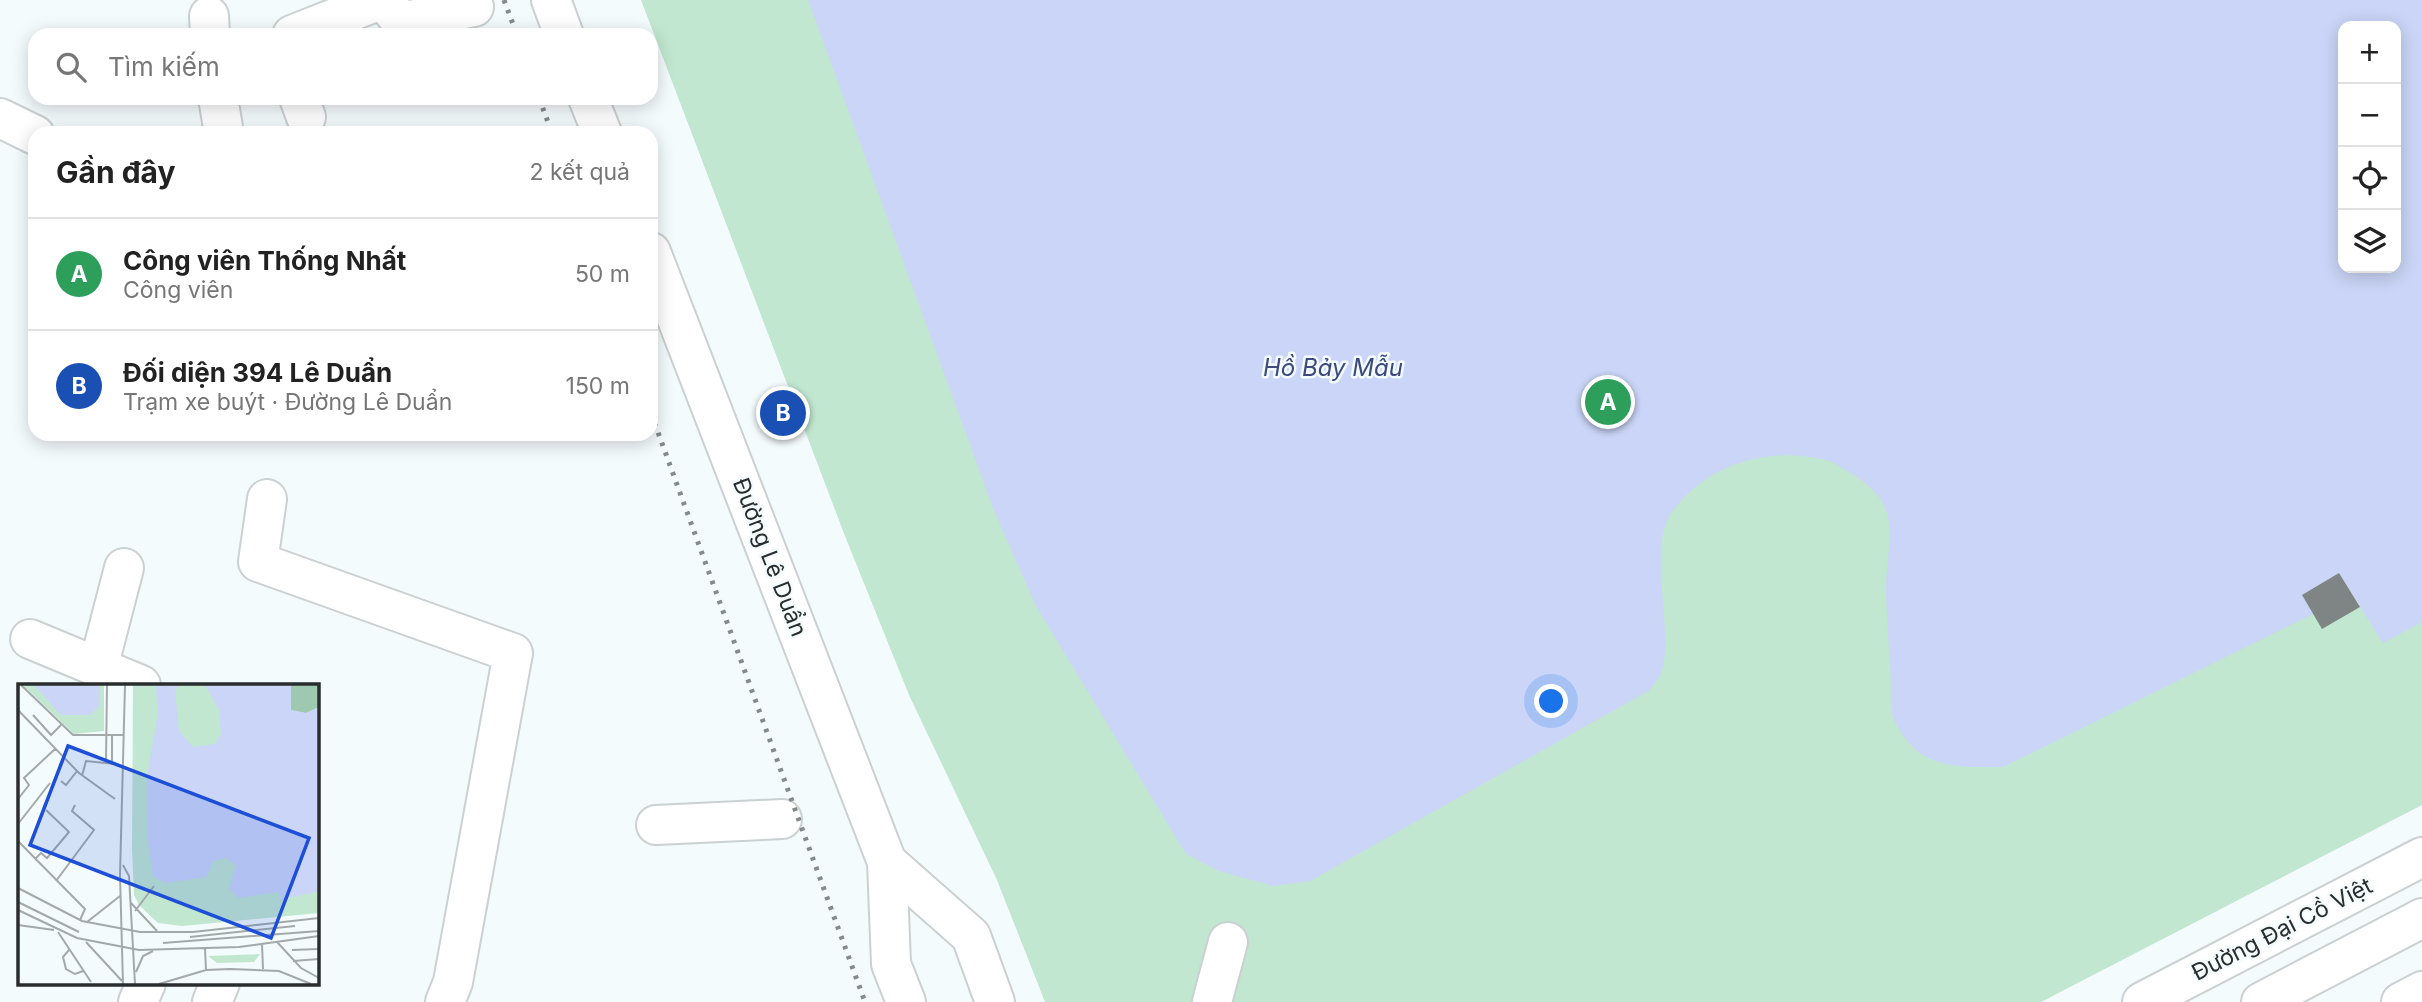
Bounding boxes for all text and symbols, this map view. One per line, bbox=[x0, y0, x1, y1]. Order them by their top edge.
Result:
map controls bbox=[2338, 21, 2401, 273]
button: + bbox=[2338, 21, 2401, 84]
search box bbox=[28, 28, 658, 105]
icon: search bbox=[52, 48, 90, 86]
text: Tìm kiếm bbox=[108, 51, 220, 82]
button: − bbox=[2338, 84, 2401, 147]
button: locate bbox=[2338, 147, 2401, 210]
text: Gần đây bbox=[56, 154, 176, 190]
text: 2 kết quả bbox=[529, 158, 630, 186]
button: layers bbox=[2338, 210, 2401, 273]
text: Công viên Thống Nhất bbox=[123, 245, 406, 276]
text: A bbox=[70, 260, 88, 288]
text: 50 m bbox=[575, 260, 630, 288]
text: Công viên bbox=[123, 276, 233, 304]
water label: Hồ Bảy Mẫu bbox=[1263, 353, 1403, 382]
text: Đối diện 394 Lê Duẩn bbox=[123, 357, 392, 388]
text: B bbox=[71, 372, 87, 400]
text: 150 m bbox=[566, 372, 630, 400]
pin: A bbox=[1585, 376, 1631, 428]
pin: B bbox=[760, 387, 806, 439]
text: Trạm xe buýt · Đường Lê Duẩn bbox=[123, 388, 452, 416]
street label: Đường Lê Duẩn bbox=[727, 474, 813, 640]
inset map bbox=[18, 684, 318, 984]
your location bbox=[1534, 684, 1568, 718]
street label: Đường Đại Cồ Việt bbox=[2187, 871, 2377, 987]

